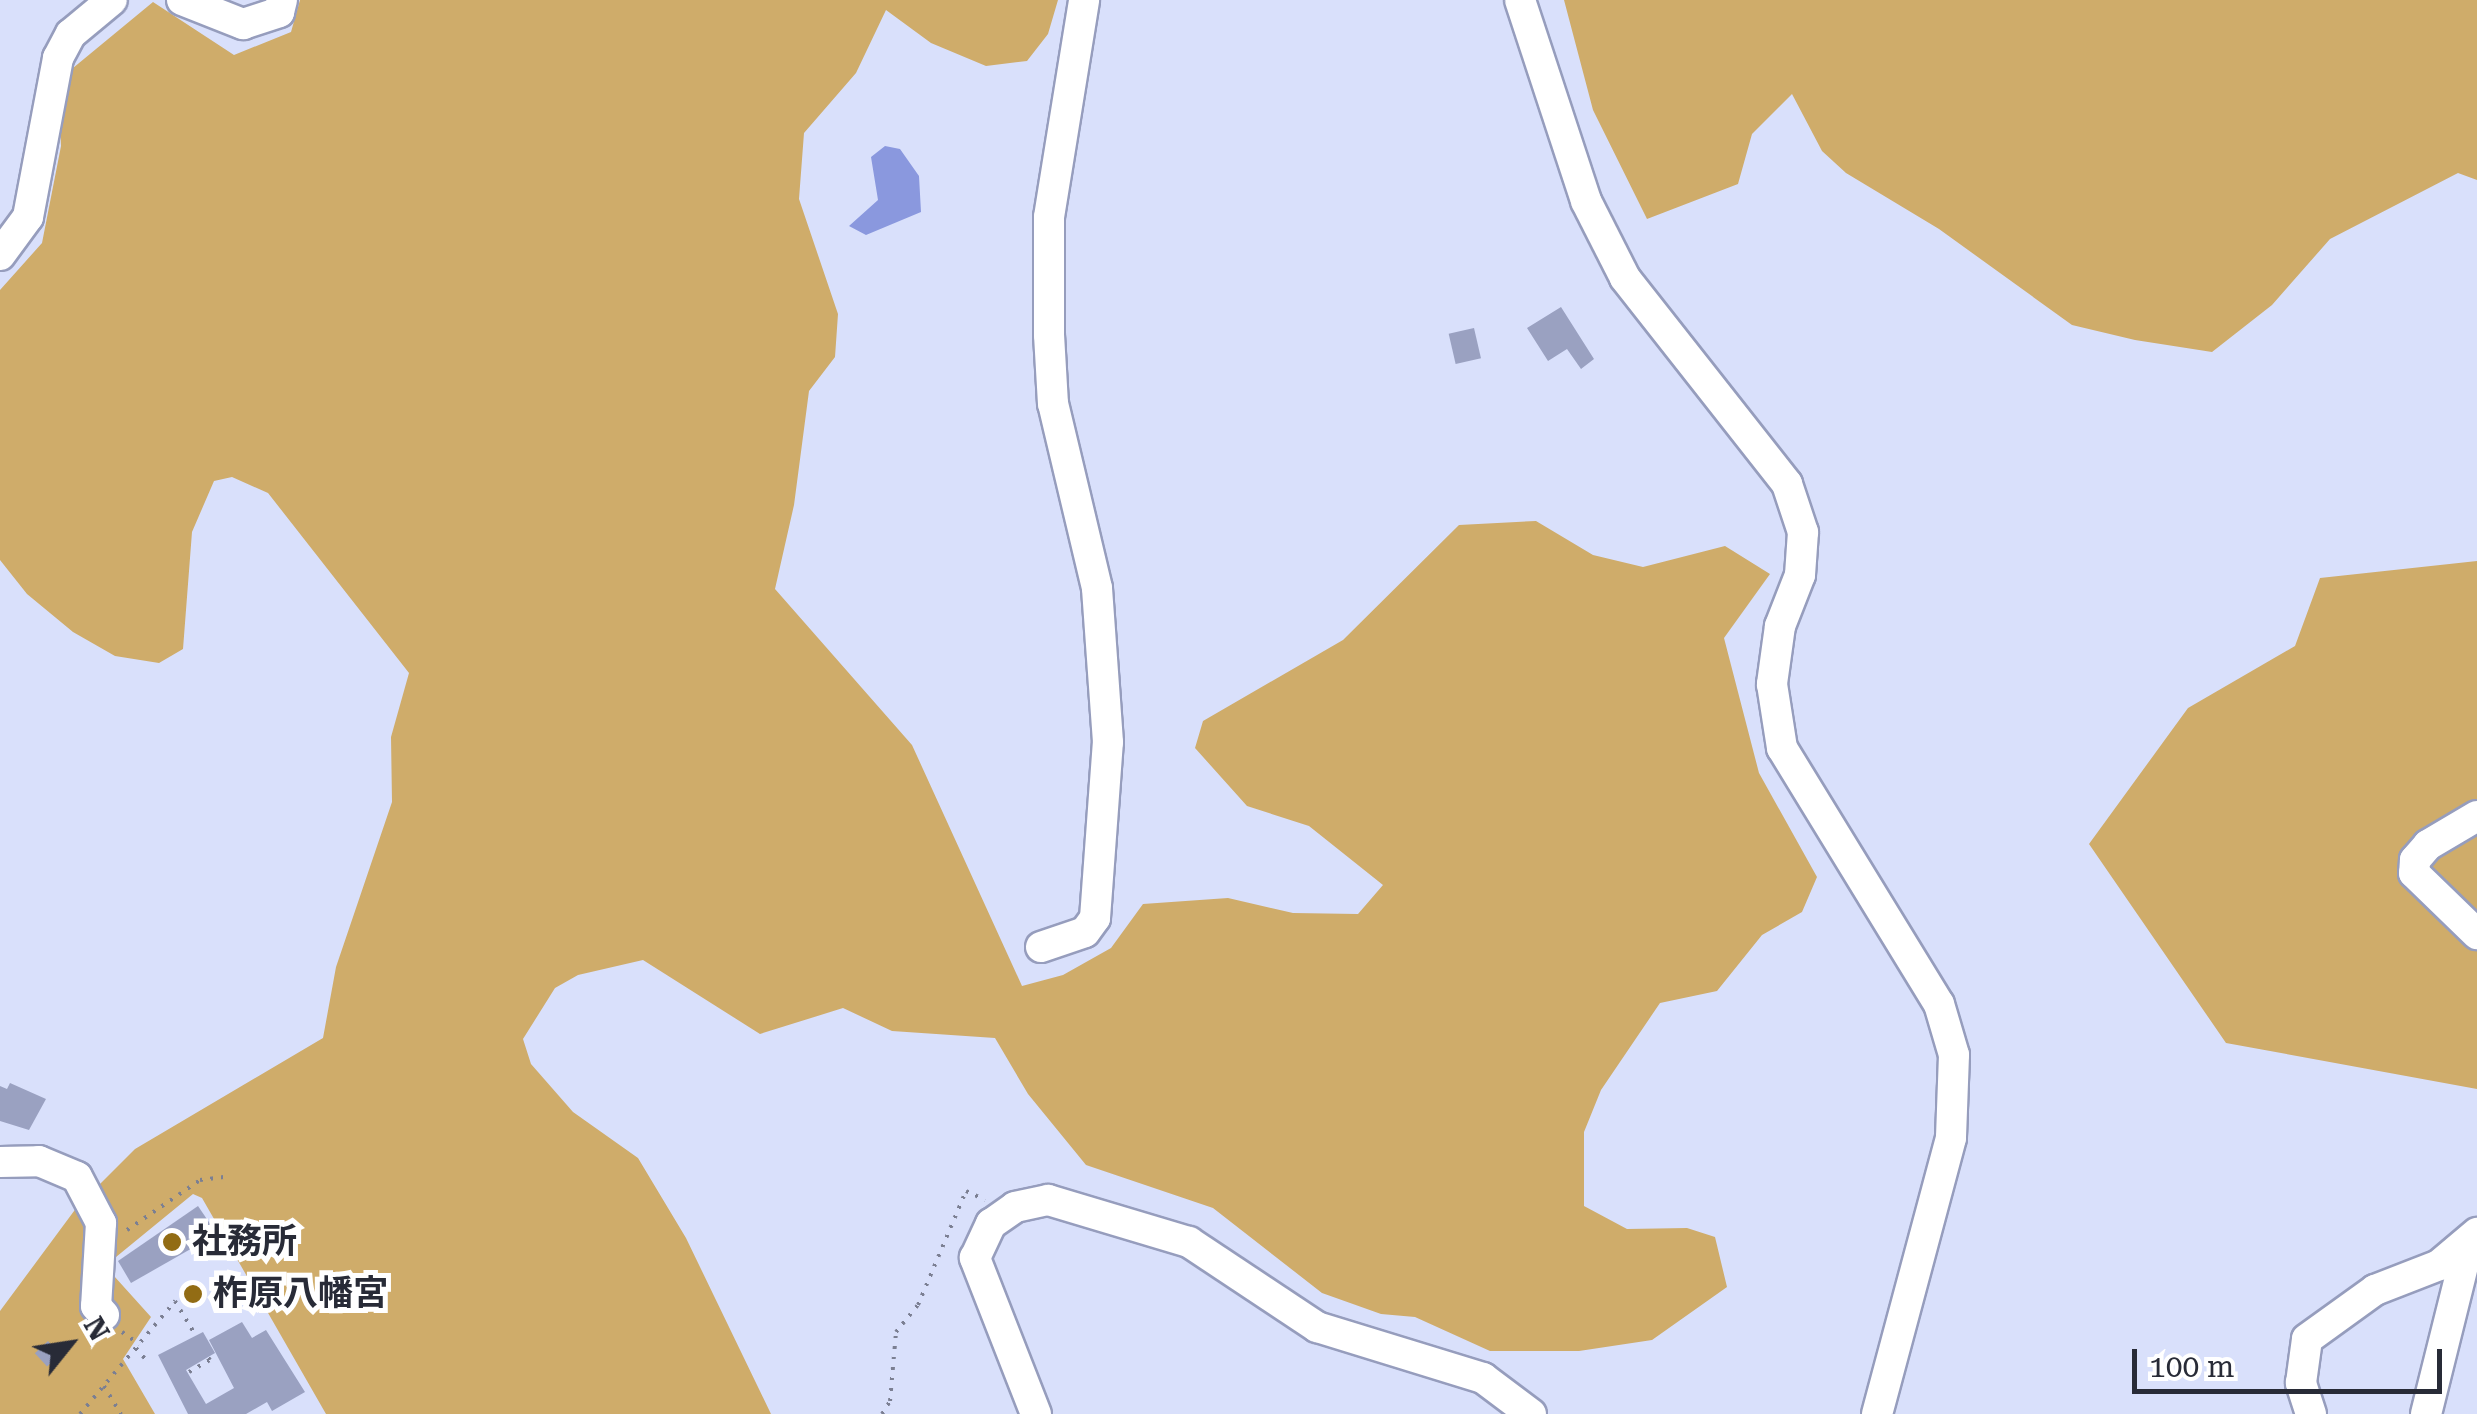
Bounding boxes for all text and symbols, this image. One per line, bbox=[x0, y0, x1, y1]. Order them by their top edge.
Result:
place label: 社務所 bbox=[192, 1221, 297, 1263]
marker: 社務所 bbox=[161, 1231, 183, 1253]
place label: 柞原八幡宮 bbox=[213, 1273, 388, 1315]
marker: 柞原八幡宮 bbox=[182, 1283, 204, 1305]
north arrow bbox=[20, 1294, 120, 1394]
text: N bbox=[77, 1311, 116, 1346]
scale bar bbox=[2137, 1329, 2447, 1391]
text: 100 m bbox=[2149, 1349, 2234, 1384]

